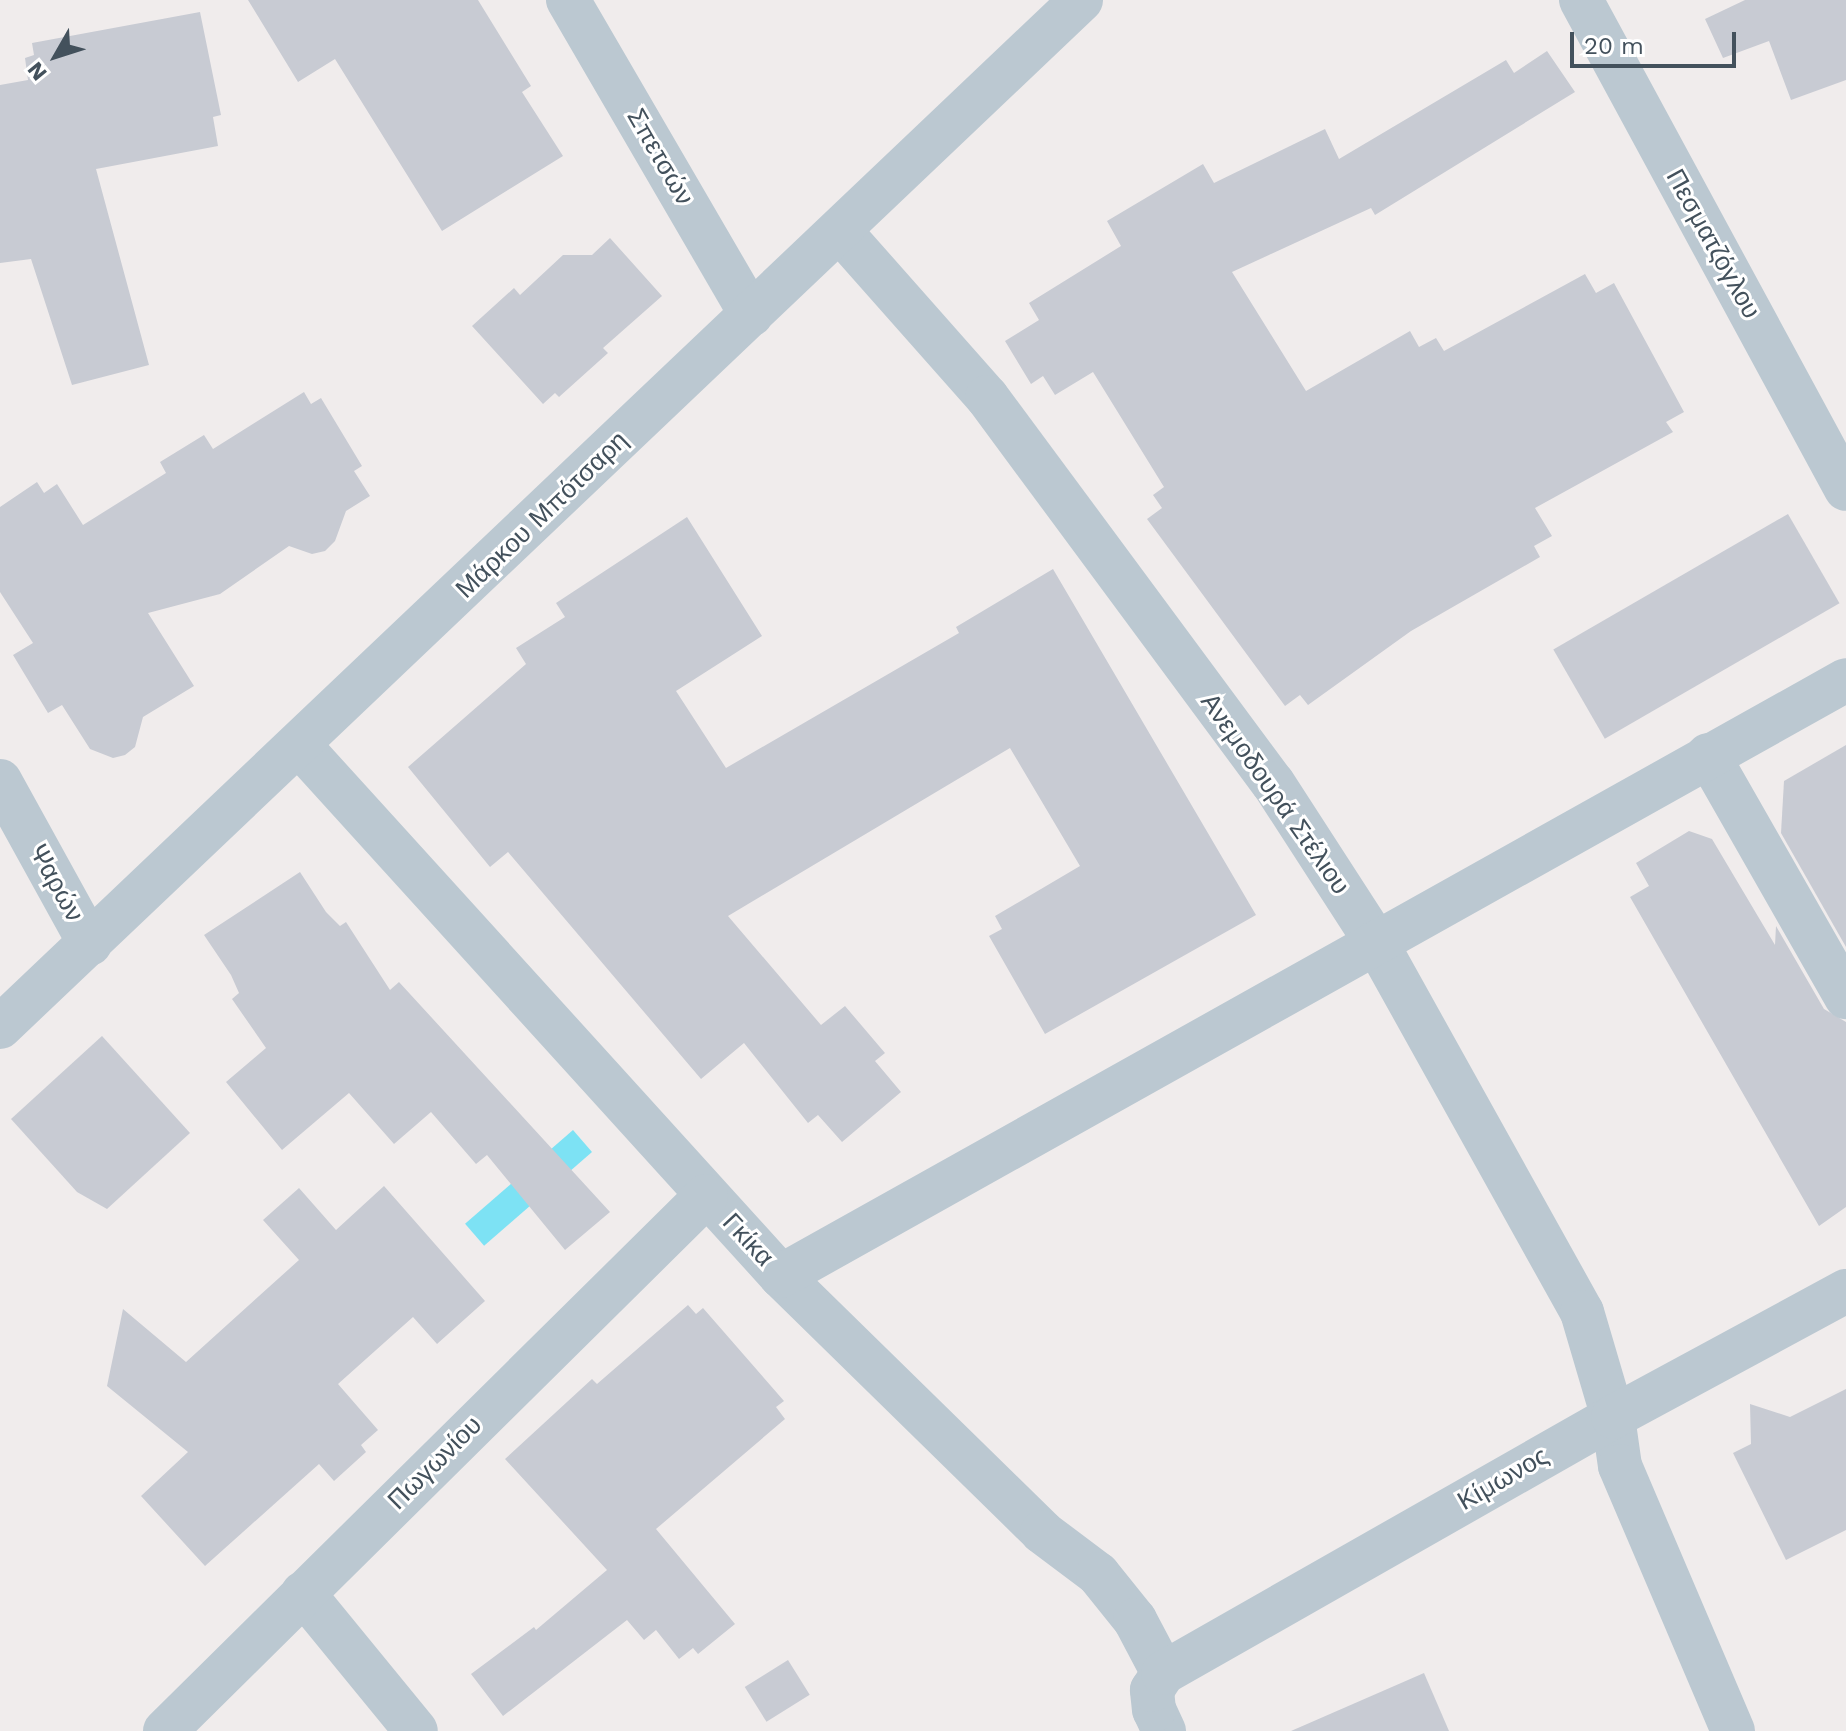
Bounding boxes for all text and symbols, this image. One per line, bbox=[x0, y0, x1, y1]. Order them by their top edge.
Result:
north arrow bbox=[16, 16, 96, 96]
scale bar bbox=[1574, 16, 1740, 66]
text: 20 m bbox=[1584, 32, 1644, 60]
text: N bbox=[22, 57, 52, 86]
street label: Σπετσών bbox=[620, 103, 700, 211]
street label: Πεσματζόγλου bbox=[1659, 164, 1767, 324]
street label: Μάρκου Μπότσαρη bbox=[450, 425, 634, 605]
street label: Ανεμοδουρά Στέλιου bbox=[1194, 688, 1356, 900]
street label: Ψαρών bbox=[22, 839, 90, 927]
street label: Γκίκα bbox=[716, 1207, 780, 1273]
street label: Πωγωνίου bbox=[382, 1410, 488, 1516]
street label: Κίμωνος bbox=[1452, 1441, 1554, 1517]

